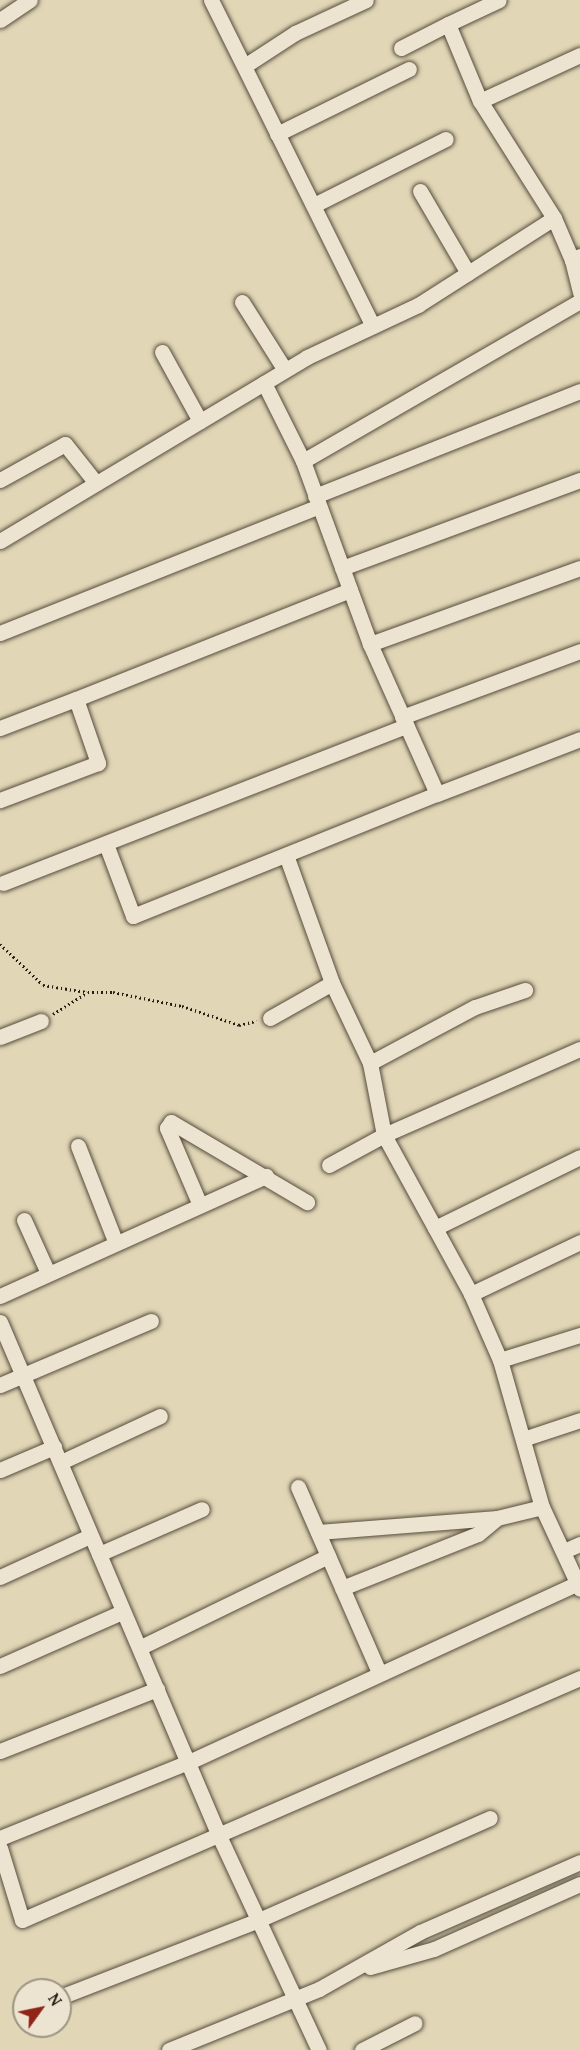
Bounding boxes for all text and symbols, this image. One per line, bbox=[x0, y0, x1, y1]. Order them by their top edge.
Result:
north arrow bbox=[12, 1978, 72, 2038]
text: N bbox=[42, 1988, 68, 2010]

